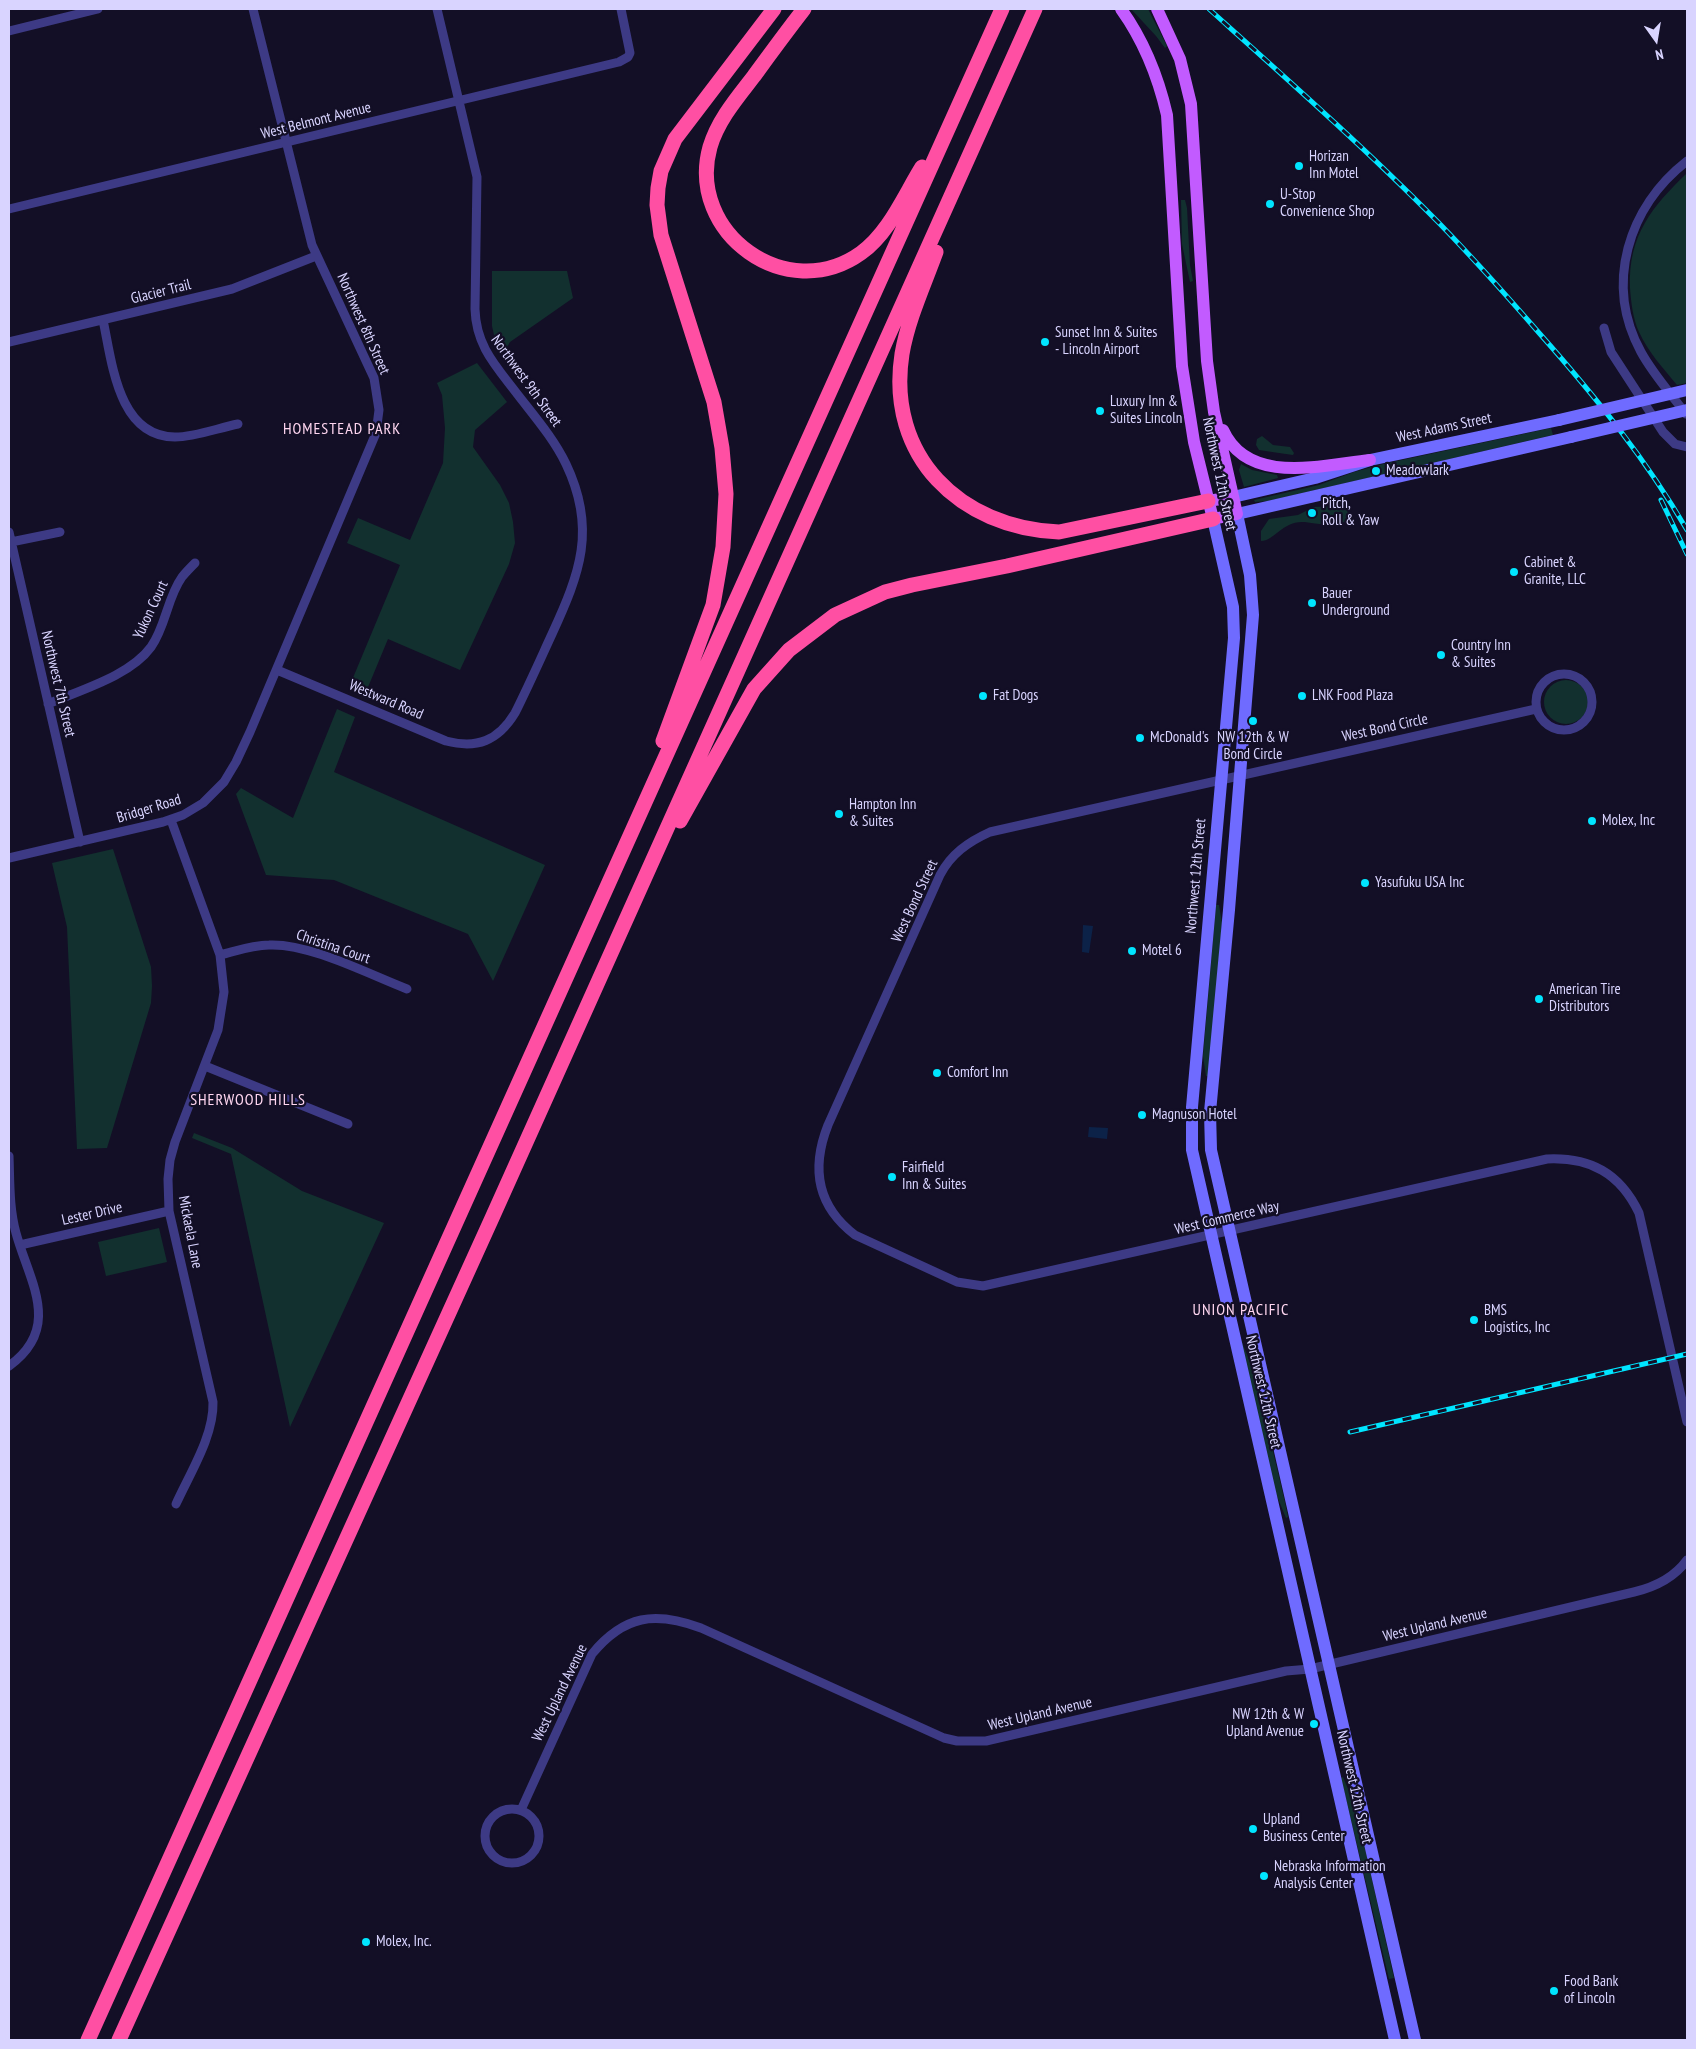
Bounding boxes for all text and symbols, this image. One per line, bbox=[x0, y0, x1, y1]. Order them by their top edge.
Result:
north arrow bbox=[1631, 15, 1681, 65]
text: N bbox=[1654, 45, 1665, 64]
street label: West Belmont Avenue bbox=[259, 99, 373, 143]
place label: Horizan Inn Motel bbox=[1309, 148, 1359, 183]
marker: Horizan Inn Motel bbox=[1293, 160, 1305, 172]
place label: U-Stop Convenience Shop bbox=[1280, 186, 1375, 221]
marker: U-Stop Convenience Shop bbox=[1264, 198, 1276, 210]
street label: Northwest 8th Street bbox=[333, 271, 393, 377]
street label: Glacier Trail bbox=[129, 276, 193, 308]
place label: Sunset Inn & Suites - Lincoln Airport bbox=[1055, 324, 1157, 359]
street label: Northwest 9th Street bbox=[487, 332, 565, 430]
marker: Sunset Inn & Suites - Lincoln Airport bbox=[1039, 336, 1051, 348]
place label: Luxury Inn & Suites Lincoln bbox=[1110, 393, 1182, 428]
marker: Luxury Inn & Suites Lincoln bbox=[1094, 405, 1106, 417]
street label: West Adams Street bbox=[1395, 409, 1493, 447]
street label: Northwest 12th Street bbox=[1198, 416, 1240, 532]
district label: HOMESTEAD PARK bbox=[281, 419, 403, 439]
place label: Meadowlark bbox=[1386, 462, 1449, 480]
marker: Meadowlark bbox=[1370, 465, 1382, 477]
place label: Pitch, Roll & Yaw bbox=[1322, 495, 1379, 530]
marker: Pitch, Roll & Yaw bbox=[1306, 507, 1318, 519]
place label: Cabinet & Granite, LLC bbox=[1524, 554, 1586, 589]
marker: Cabinet & Granite, LLC bbox=[1508, 566, 1520, 578]
street label: Yukon Court bbox=[130, 578, 172, 642]
place label: Bauer Underground bbox=[1322, 585, 1390, 620]
marker: Bauer Underground bbox=[1306, 597, 1318, 609]
street label: Northwest 7th Street bbox=[37, 629, 79, 739]
place label: Country Inn & Suites bbox=[1451, 637, 1511, 672]
marker: Country Inn & Suites bbox=[1435, 649, 1447, 661]
street label: Westward Road bbox=[346, 676, 426, 724]
place label: Fat Dogs bbox=[993, 687, 1038, 705]
place label: LNK Food Plaza bbox=[1312, 687, 1393, 705]
marker: Fat Dogs bbox=[977, 690, 989, 702]
marker: LNK Food Plaza bbox=[1296, 690, 1308, 702]
street label: West Bond Circle bbox=[1340, 710, 1430, 746]
marker: NW 12th & W Bond Circle bbox=[1247, 715, 1259, 727]
place label: McDonald's bbox=[1150, 729, 1209, 747]
place label: NW 12th & W Bond Circle bbox=[1217, 729, 1289, 764]
marker: McDonald's bbox=[1134, 732, 1146, 744]
street label: Bridger Road bbox=[115, 791, 183, 827]
place label: Hampton Inn & Suites bbox=[849, 796, 916, 831]
marker: Hampton Inn & Suites bbox=[833, 808, 845, 820]
place label: Molex, Inc bbox=[1602, 812, 1655, 830]
marker: Molex, Inc bbox=[1586, 815, 1598, 827]
street label: Northwest 12th Street bbox=[1182, 818, 1210, 934]
street label: West Bond Street bbox=[888, 857, 942, 945]
place label: Yasufuku USA Inc bbox=[1375, 874, 1464, 892]
marker: Yasufuku USA Inc bbox=[1359, 877, 1371, 889]
street label: Christina Court bbox=[294, 926, 372, 968]
place label: Motel 6 bbox=[1142, 942, 1182, 960]
marker: Motel 6 bbox=[1126, 945, 1138, 957]
place label: American Tire Distributors bbox=[1549, 981, 1621, 1016]
marker: American Tire Distributors bbox=[1533, 993, 1545, 1005]
place label: Comfort Inn bbox=[947, 1064, 1008, 1082]
marker: Comfort Inn bbox=[931, 1067, 943, 1079]
district label: SHERWOOD HILLS bbox=[188, 1090, 308, 1110]
place label: Magnuson Hotel bbox=[1152, 1106, 1237, 1124]
marker: Magnuson Hotel bbox=[1136, 1109, 1148, 1121]
place label: Fairfield Inn & Suites bbox=[902, 1159, 966, 1194]
marker: Fairfield Inn & Suites bbox=[886, 1171, 898, 1183]
street label: Mickaela Lane bbox=[174, 1194, 206, 1270]
street label: West Commerce Way bbox=[1173, 1197, 1281, 1239]
street label: Lester Drive bbox=[60, 1198, 124, 1230]
district label: UNION PACIFIC bbox=[1191, 1300, 1291, 1320]
place label: BMS Logistics, Inc bbox=[1484, 1302, 1550, 1337]
marker: BMS Logistics, Inc bbox=[1468, 1314, 1480, 1326]
street label: Northwest 12th Street bbox=[1241, 1334, 1285, 1450]
street label: West Upland Avenue bbox=[1381, 1604, 1489, 1646]
street label: West Upland Avenue bbox=[529, 1641, 591, 1745]
street label: West Upland Avenue bbox=[986, 1693, 1094, 1735]
place label: NW 12th & W Upland Avenue bbox=[1226, 1706, 1304, 1741]
marker: NW 12th & W Upland Avenue bbox=[1308, 1718, 1320, 1730]
street label: Northwest 12th Street bbox=[1332, 1729, 1376, 1845]
place label: Upland Business Center bbox=[1263, 1811, 1345, 1846]
marker: Upland Business Center bbox=[1247, 1823, 1259, 1835]
place label: Nebraska Information Analysis Center bbox=[1274, 1858, 1386, 1893]
marker: Nebraska Information Analysis Center bbox=[1258, 1870, 1270, 1882]
place label: Molex, Inc. bbox=[376, 1933, 432, 1951]
marker: Molex, Inc. bbox=[360, 1936, 372, 1948]
place label: Food Bank of Lincoln bbox=[1564, 1973, 1618, 2008]
marker: Food Bank of Lincoln bbox=[1548, 1985, 1560, 1997]

